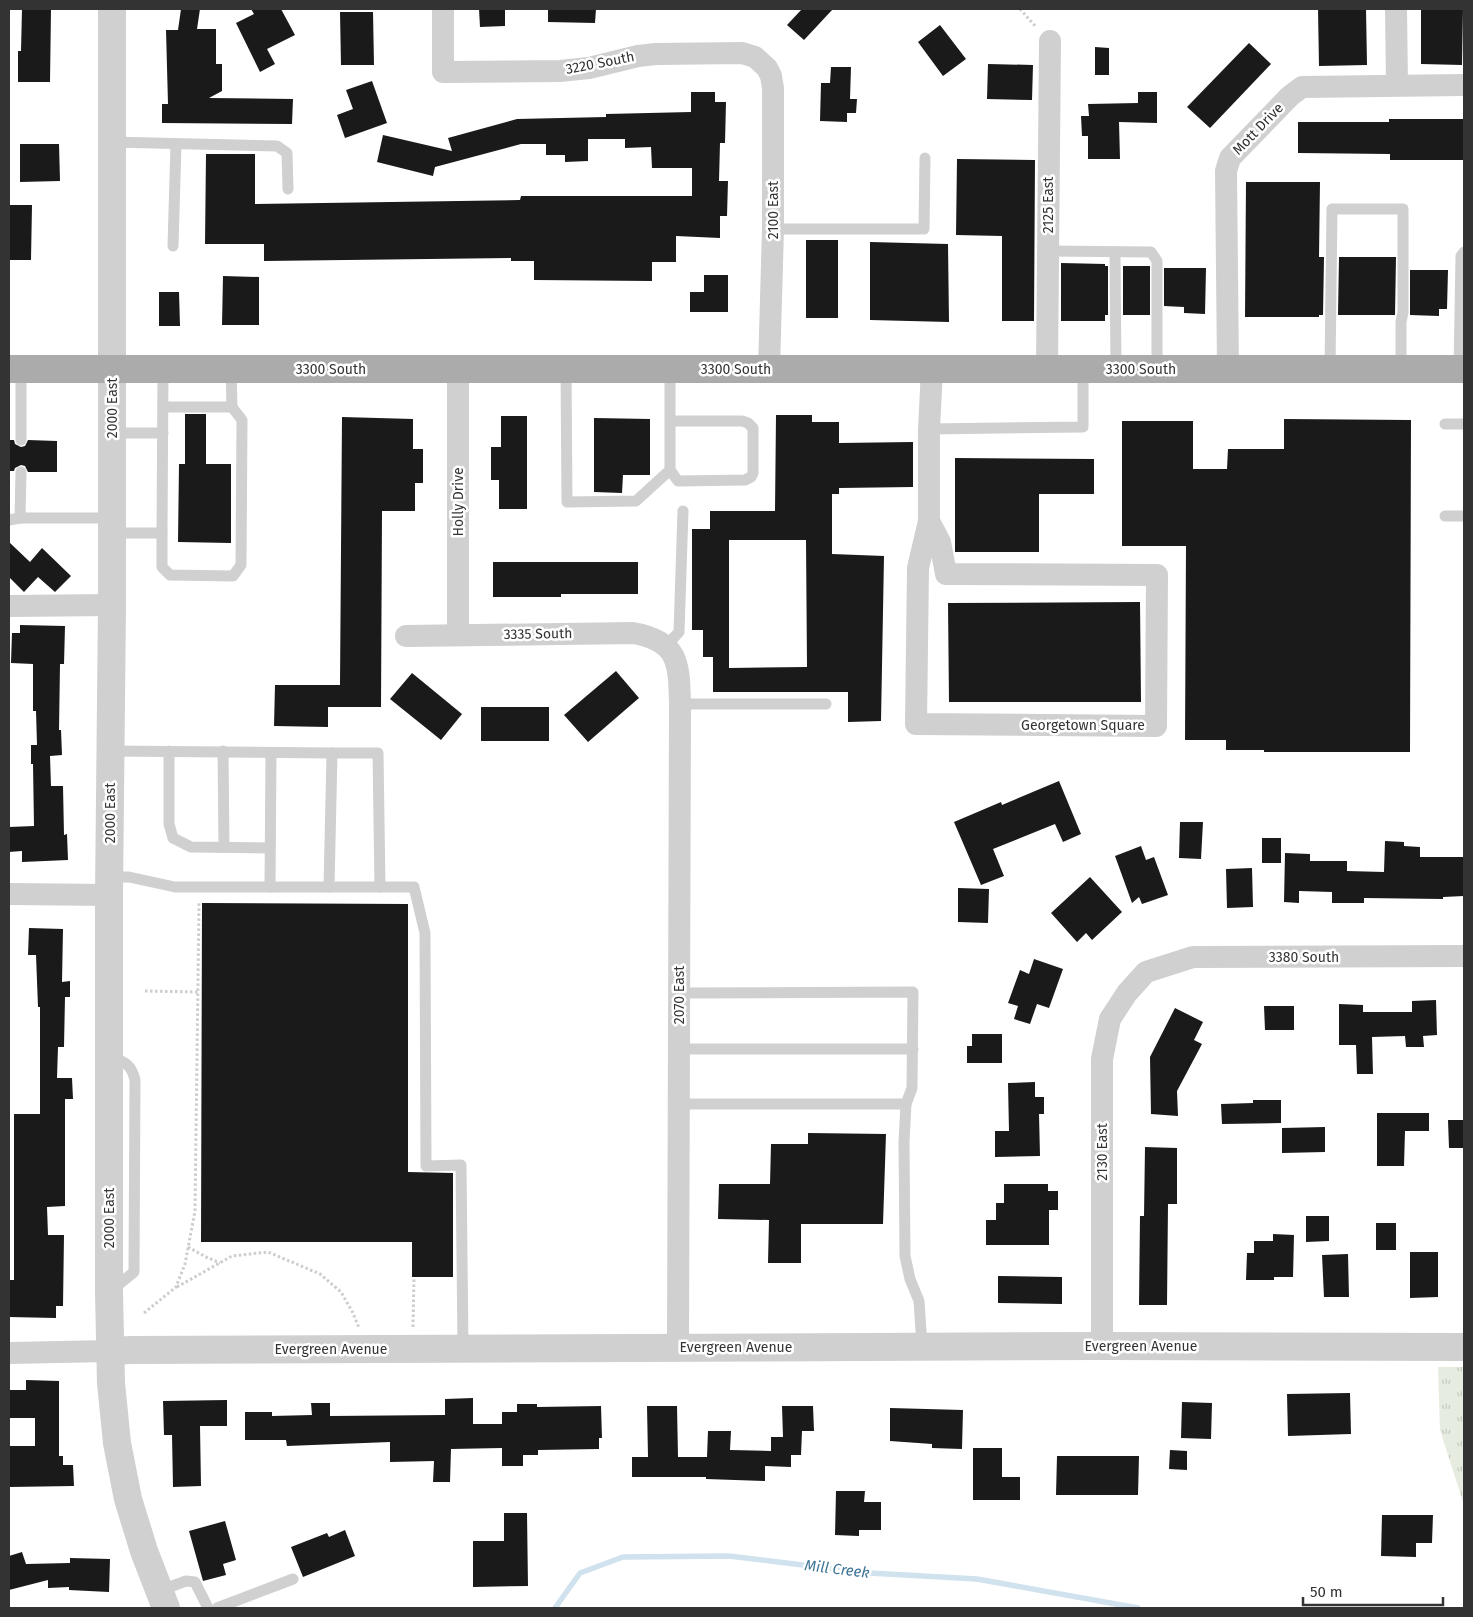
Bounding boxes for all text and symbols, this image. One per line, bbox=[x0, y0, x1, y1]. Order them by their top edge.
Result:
street label: 3220 South bbox=[564, 48, 636, 78]
street label: Mott Drive bbox=[1229, 99, 1287, 159]
street label: 2125 East bbox=[1040, 176, 1057, 233]
street label: 2100 East bbox=[765, 180, 782, 239]
street label: 3300 South bbox=[296, 361, 366, 378]
street label: 3300 South bbox=[701, 361, 771, 378]
street label: 3300 South bbox=[1106, 361, 1176, 378]
street label: 2000 East bbox=[104, 377, 121, 438]
street label: Holly Drive bbox=[450, 467, 467, 537]
street label: 3335 South bbox=[503, 625, 573, 643]
street label: Georgetown Square bbox=[1021, 717, 1145, 734]
street label: 2000 East bbox=[102, 782, 119, 843]
street label: 3380 South bbox=[1269, 949, 1339, 966]
street label: 2070 East bbox=[671, 965, 688, 1024]
street label: 2130 East bbox=[1094, 1122, 1111, 1181]
street label: 2000 East bbox=[101, 1187, 118, 1248]
street label: Evergreen Avenue bbox=[1085, 1338, 1197, 1355]
street label: Evergreen Avenue bbox=[680, 1339, 792, 1356]
street label: Evergreen Avenue bbox=[275, 1341, 387, 1358]
water label: Mill Creek bbox=[804, 1556, 870, 1582]
scale bar bbox=[1303, 1574, 1443, 1606]
text: 50 m bbox=[1310, 1583, 1343, 1601]

